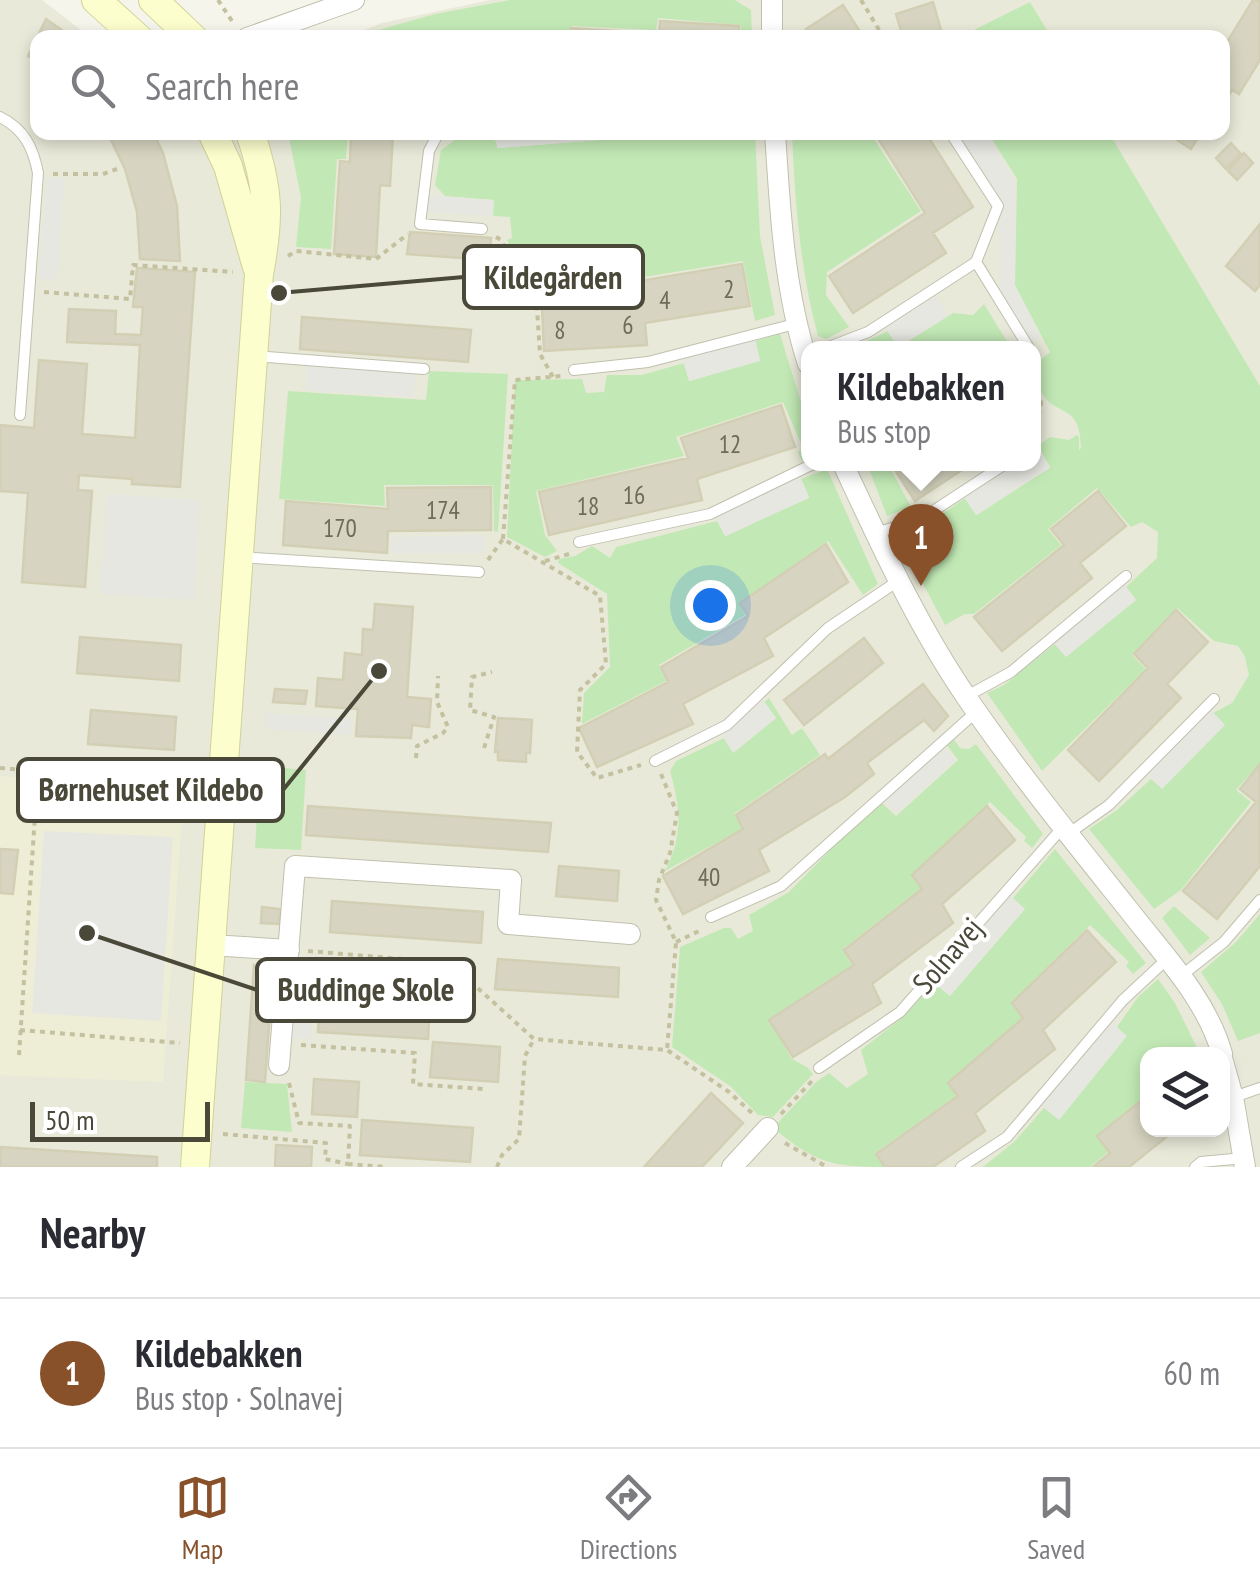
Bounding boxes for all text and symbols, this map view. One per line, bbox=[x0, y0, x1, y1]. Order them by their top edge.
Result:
search box bbox=[30, 30, 1230, 140]
icon: search bbox=[65, 58, 120, 113]
text: Search here bbox=[145, 61, 299, 110]
callout: Kildegården bbox=[464, 246, 643, 308]
text: Kildegården bbox=[484, 256, 622, 298]
house number: 2 bbox=[723, 273, 735, 305]
house number: 4 bbox=[659, 284, 671, 316]
house number: 6 bbox=[622, 309, 634, 341]
house number: 8 bbox=[554, 314, 566, 346]
popup bbox=[801, 341, 1041, 471]
text: Kildebakken bbox=[837, 361, 1005, 410]
text: Bus stop bbox=[837, 410, 931, 452]
house number: 12 bbox=[719, 428, 741, 460]
house number: 16 bbox=[623, 479, 645, 511]
house number: 18 bbox=[577, 490, 599, 522]
house number: 174 bbox=[426, 494, 460, 526]
pin: 1 bbox=[888, 504, 954, 586]
house number: 170 bbox=[323, 512, 357, 544]
your location bbox=[685, 580, 736, 631]
callout: Børnehuset Kildebo bbox=[18, 759, 283, 821]
text: Børnehuset Kildebo bbox=[39, 768, 263, 810]
house number: 40 bbox=[698, 861, 720, 893]
street label: Solnavej bbox=[903, 909, 991, 1001]
callout: Buddinge Skole bbox=[257, 959, 474, 1021]
text: Buddinge Skole bbox=[277, 968, 455, 1010]
map controls bbox=[1140, 1047, 1230, 1137]
button: layers bbox=[1140, 1047, 1230, 1137]
scale bar bbox=[30, 1097, 210, 1142]
text: 50 m bbox=[45, 1101, 94, 1138]
text: Nearby bbox=[40, 1205, 145, 1260]
text: Kildebakken bbox=[135, 1328, 302, 1377]
text: 1 bbox=[65, 1352, 80, 1394]
text: 60 m bbox=[1164, 1352, 1220, 1394]
text: Bus stop · Solnavej bbox=[135, 1377, 343, 1419]
tab: Map bbox=[175, 1470, 230, 1567]
tab: Directions bbox=[580, 1470, 677, 1567]
tab: Saved bbox=[1027, 1470, 1085, 1567]

